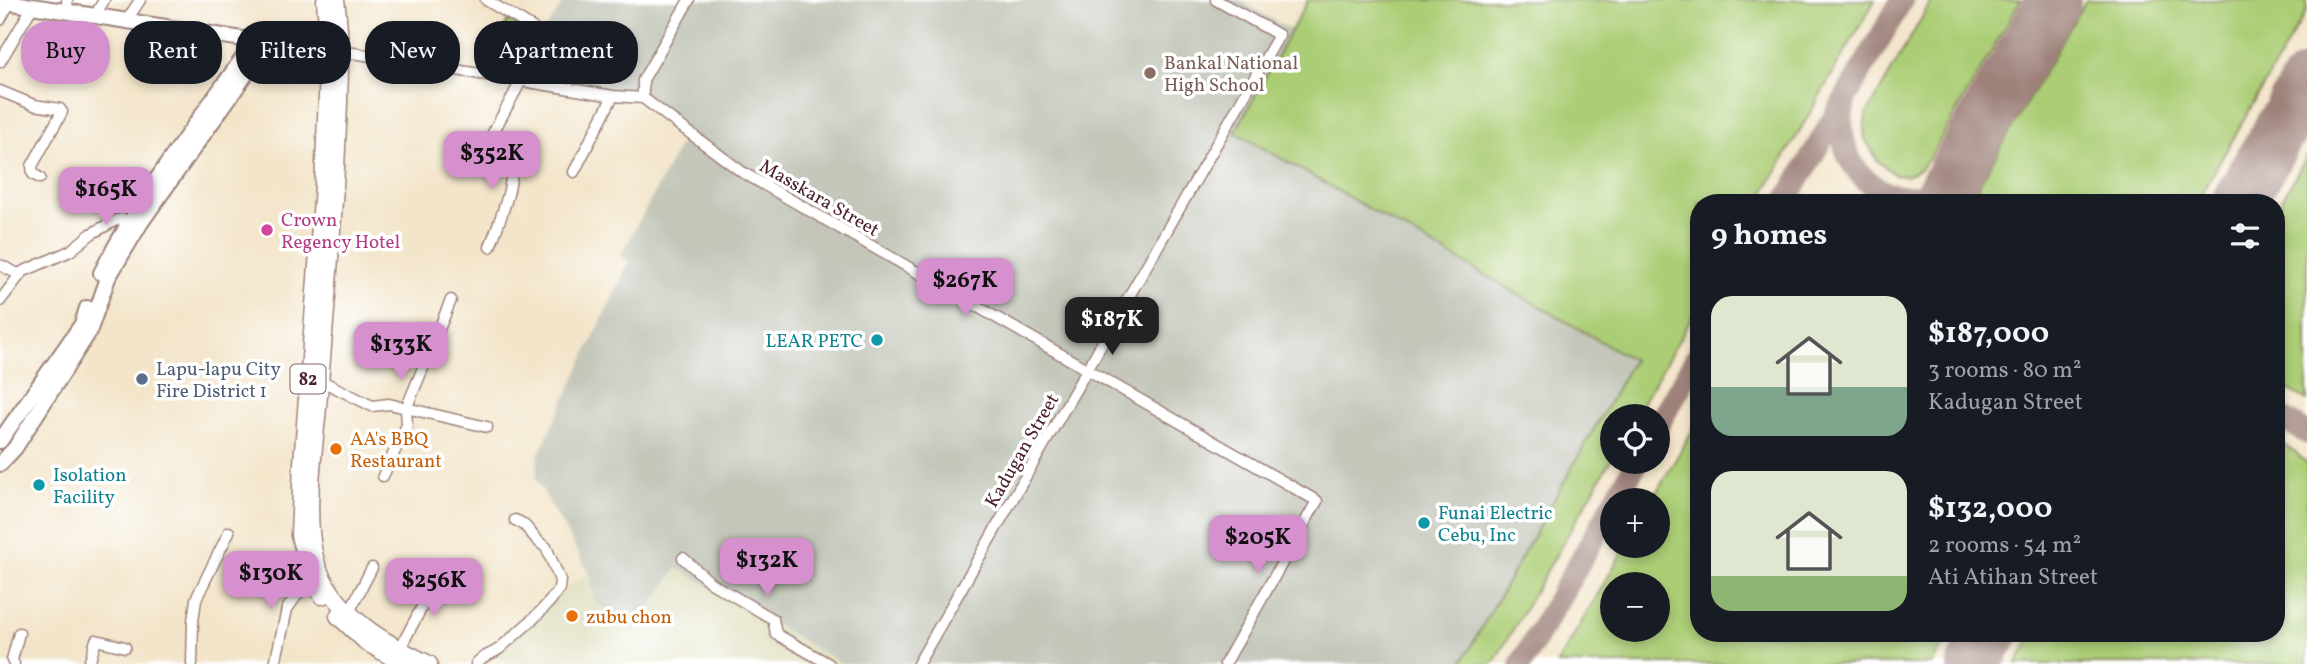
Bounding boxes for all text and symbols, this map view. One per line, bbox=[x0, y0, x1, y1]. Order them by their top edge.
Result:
chip: Buy bbox=[21, 21, 110, 84]
chip: Rent bbox=[124, 21, 222, 84]
chip: Filters bbox=[236, 21, 351, 84]
chip: New bbox=[365, 21, 460, 84]
chip: Apartment bbox=[474, 21, 638, 84]
place label: Bankal National High School bbox=[1164, 51, 1299, 99]
marker: Bankal National High School bbox=[1142, 65, 1158, 81]
pin: $352K bbox=[443, 132, 541, 191]
text: $352K bbox=[460, 138, 524, 170]
street label: Masskara Street bbox=[754, 154, 884, 244]
pin: $165K bbox=[57, 168, 155, 227]
text: $165K bbox=[75, 174, 137, 206]
place label: Crown Regency Hotel bbox=[281, 208, 401, 256]
text: 9 homes bbox=[1711, 215, 1827, 257]
icon: filters bbox=[2226, 217, 2264, 255]
marker: Crown Regency Hotel bbox=[259, 222, 275, 238]
pin: $267K bbox=[916, 258, 1014, 318]
text: $267K bbox=[932, 265, 998, 297]
pin: $187K bbox=[1063, 298, 1161, 357]
text: $187K bbox=[1081, 304, 1143, 336]
text: $187,000 bbox=[1928, 313, 2049, 355]
pin: $133K bbox=[352, 322, 450, 382]
icon: home bbox=[1767, 324, 1851, 408]
text: $133K bbox=[370, 329, 432, 361]
place label: LEAR PETC bbox=[766, 329, 863, 355]
marker: LEAR PETC bbox=[869, 332, 885, 348]
text: 3 rooms · 80 m² bbox=[1928, 355, 2081, 387]
place label: Lapu-lapu City Fire District 1 bbox=[156, 357, 281, 405]
road number: 82 bbox=[290, 365, 326, 394]
marker: Lapu-lapu City Fire District 1 bbox=[134, 371, 150, 387]
text: Kadugan Street bbox=[1928, 387, 2083, 419]
street label: Kadugan Street bbox=[980, 389, 1066, 513]
map controls bbox=[1600, 404, 1670, 642]
button: locate bbox=[1600, 404, 1670, 474]
place label: AA's BBQ Restaurant bbox=[350, 427, 442, 475]
marker: AA's BBQ Restaurant bbox=[328, 441, 344, 457]
place label: Isolation Facility bbox=[53, 463, 126, 511]
marker: Isolation Facility bbox=[31, 477, 47, 493]
button: + bbox=[1600, 488, 1670, 558]
text: $132,000 bbox=[1928, 488, 2052, 530]
icon: home bbox=[1767, 499, 1851, 583]
place label: Funai Electric Cebu, Inc bbox=[1438, 501, 1553, 549]
marker: Funai Electric Cebu, Inc bbox=[1416, 515, 1432, 531]
pin: $205K bbox=[1209, 516, 1307, 575]
text: $205K bbox=[1225, 522, 1291, 554]
text: 2 rooms · 54 m² bbox=[1928, 530, 2081, 562]
pin: $132K bbox=[718, 538, 816, 598]
text: $132K bbox=[736, 545, 798, 577]
pin: $130K bbox=[222, 552, 320, 611]
text: $130K bbox=[239, 558, 303, 590]
pin: $256K bbox=[385, 558, 483, 618]
text: Ati Atihan Street bbox=[1928, 562, 2098, 594]
text: $256K bbox=[401, 565, 467, 597]
button: − bbox=[1600, 572, 1670, 642]
place label: zubu chon bbox=[586, 605, 672, 631]
marker: zubu chon bbox=[564, 608, 580, 624]

